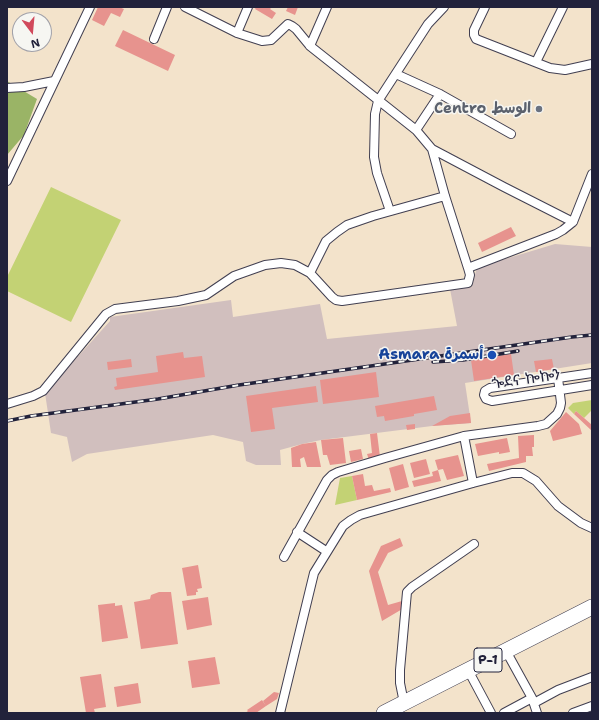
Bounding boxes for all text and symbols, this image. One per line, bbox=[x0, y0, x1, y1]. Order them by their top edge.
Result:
north arrow bbox=[12, 12, 52, 52]
text: N bbox=[29, 35, 41, 51]
place label: Centro الوسط bbox=[434, 100, 531, 118]
marker: Centro الوسط bbox=[534, 104, 544, 114]
place label: Asmara أسمرة bbox=[379, 346, 483, 364]
marker: Asmara أسمرة bbox=[486, 349, 498, 361]
street label: ጐደና ኰኰን bbox=[491, 366, 561, 394]
road number: P-1 bbox=[474, 648, 502, 672]

